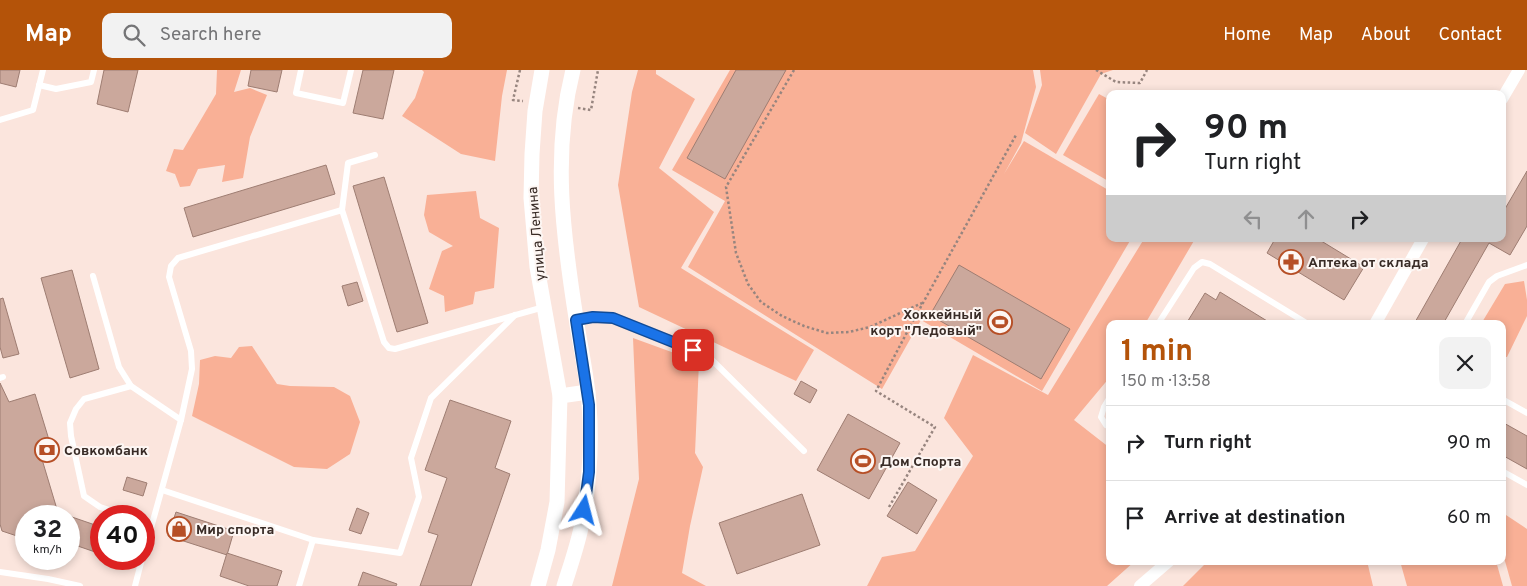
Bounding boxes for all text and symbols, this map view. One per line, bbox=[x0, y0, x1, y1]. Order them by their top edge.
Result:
search box bbox=[102, 13, 452, 58]
text: Map bbox=[25, 20, 72, 50]
icon: search bbox=[120, 21, 148, 49]
text: Search here bbox=[160, 23, 261, 47]
text: Home bbox=[1223, 24, 1271, 47]
text: Map bbox=[1299, 24, 1333, 47]
text: About bbox=[1361, 24, 1410, 47]
text: Contact bbox=[1438, 24, 1502, 47]
text: 90 m bbox=[1204, 107, 1288, 151]
icon: right bbox=[1121, 110, 1186, 175]
text: Turn right bbox=[1204, 150, 1301, 177]
street label: улица Ленина bbox=[525, 186, 550, 282]
icon: left bbox=[1239, 205, 1267, 233]
icon: ahead bbox=[1292, 205, 1320, 233]
icon: right bbox=[1345, 205, 1373, 233]
pharmacy icon: Аптека от склада bbox=[1278, 249, 1304, 275]
place label: Аптека от склада bbox=[1308, 255, 1429, 272]
place label: Хоккейный корт "Ледовый" bbox=[870, 307, 982, 340]
sports icon: Хоккейный корт "Ледовый" bbox=[987, 309, 1013, 335]
pin bbox=[672, 329, 714, 371]
text: 1 min bbox=[1121, 334, 1193, 371]
icon: arrive bbox=[679, 336, 707, 364]
button: close bbox=[1439, 337, 1491, 389]
text: 150 m · 13:58 bbox=[1121, 372, 1211, 392]
icon: right bbox=[1121, 429, 1149, 457]
text: Turn right bbox=[1164, 431, 1252, 455]
text: 90 m bbox=[1447, 431, 1491, 455]
bank icon: Совкомбанк bbox=[34, 437, 60, 463]
place label: Совкомбанк bbox=[64, 443, 148, 460]
sports icon: Дом Спорта bbox=[850, 448, 876, 474]
place label: Дом Спорта bbox=[880, 454, 961, 471]
position arrow bbox=[557, 483, 609, 535]
icon: arrive bbox=[1121, 504, 1149, 532]
speed limit sign: 40 bbox=[90, 505, 155, 570]
text: Arrive at destination bbox=[1164, 506, 1345, 530]
text: 60 m bbox=[1447, 506, 1491, 530]
text: 32 bbox=[33, 515, 62, 547]
shop icon: Мир спорта bbox=[166, 516, 192, 542]
place label: Мир спорта bbox=[196, 522, 274, 539]
text: km/h bbox=[33, 542, 62, 558]

